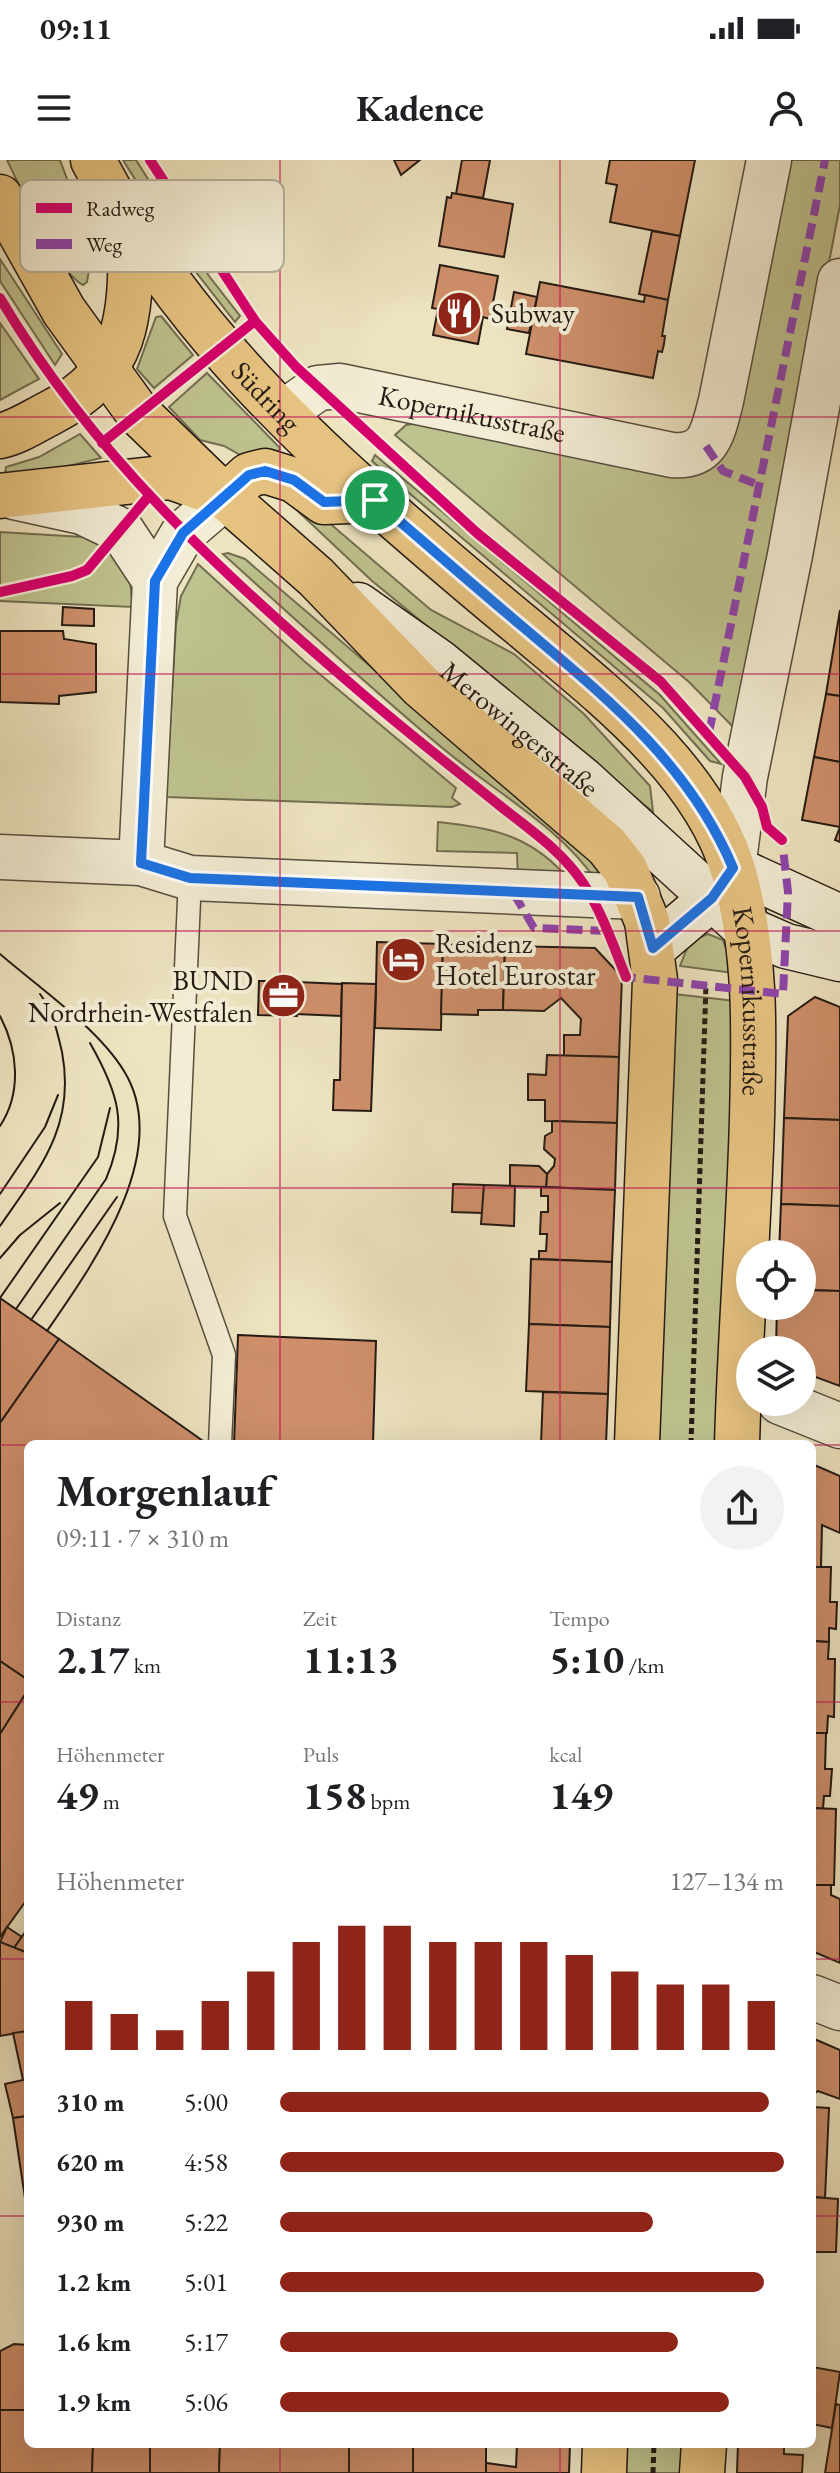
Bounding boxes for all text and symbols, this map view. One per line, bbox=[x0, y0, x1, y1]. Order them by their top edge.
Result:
text: 09:11 bbox=[40, 9, 112, 48]
text: Kadence bbox=[356, 85, 484, 132]
icon: menu bbox=[32, 86, 76, 130]
icon: person bbox=[764, 86, 808, 130]
legend bbox=[20, 180, 284, 272]
text: Radweg bbox=[86, 194, 155, 223]
text: Weg bbox=[86, 230, 123, 259]
restaurant icon: Subway bbox=[436, 289, 484, 337]
place label: Subway bbox=[491, 295, 575, 331]
street label: Südring bbox=[224, 353, 309, 440]
street label: Kopernikusstraße bbox=[375, 377, 569, 450]
pin bbox=[341, 466, 409, 534]
icon: arrive bbox=[353, 478, 397, 522]
street label: Merowingerstraße bbox=[433, 653, 607, 804]
street label: Kopernikusstraße bbox=[725, 904, 771, 1096]
place label: Residenz Hotel Eurostar bbox=[435, 925, 596, 993]
hotel icon: Residenz Hotel Eurostar bbox=[380, 935, 428, 983]
place label: BUND Nordrhein-Westfalen bbox=[28, 962, 253, 1030]
office icon: BUND Nordrhein-Westfalen bbox=[260, 972, 308, 1020]
map controls bbox=[736, 1240, 816, 1416]
button: locate bbox=[736, 1240, 816, 1320]
button: layers bbox=[736, 1336, 816, 1416]
text: Morgenlauf bbox=[56, 1462, 273, 1519]
button: share bbox=[700, 1466, 784, 1550]
text: 09:11 · 7 × 310 m bbox=[56, 1521, 229, 1555]
text: Distanz bbox=[56, 1604, 121, 1633]
text: Zeit bbox=[303, 1604, 337, 1633]
text: Tempo bbox=[549, 1604, 610, 1633]
text: 2.17 bbox=[56, 1633, 129, 1685]
text: 11:13 bbox=[303, 1633, 399, 1685]
text: 5:10 bbox=[549, 1633, 624, 1685]
text: km bbox=[129, 1651, 161, 1680]
text: /km bbox=[624, 1651, 665, 1680]
text: Höhenmeter bbox=[56, 1740, 164, 1769]
text: Puls bbox=[303, 1740, 339, 1769]
text: kcal bbox=[549, 1740, 582, 1769]
text: 49 bbox=[56, 1769, 98, 1821]
text: 158 bbox=[303, 1769, 366, 1821]
text: 149 bbox=[549, 1769, 613, 1821]
text: m bbox=[98, 1787, 120, 1816]
text: bpm bbox=[366, 1787, 410, 1816]
text: Höhenmeter bbox=[56, 1864, 184, 1898]
text: 127–134 m bbox=[669, 1864, 784, 1898]
text: 310 m bbox=[56, 2085, 124, 2119]
text: 5:00 bbox=[184, 2085, 228, 2119]
text: 620 m bbox=[56, 2145, 124, 2179]
text: 4:58 bbox=[184, 2145, 228, 2179]
text: 930 m bbox=[56, 2205, 124, 2239]
text: 5:22 bbox=[184, 2205, 228, 2239]
text: 1.2 km bbox=[56, 2265, 131, 2299]
text: 5:01 bbox=[184, 2265, 228, 2299]
text: 1.6 km bbox=[56, 2325, 131, 2359]
text: 5:17 bbox=[184, 2325, 228, 2359]
text: 1.9 km bbox=[56, 2385, 131, 2419]
text: 5:06 bbox=[184, 2385, 228, 2419]

